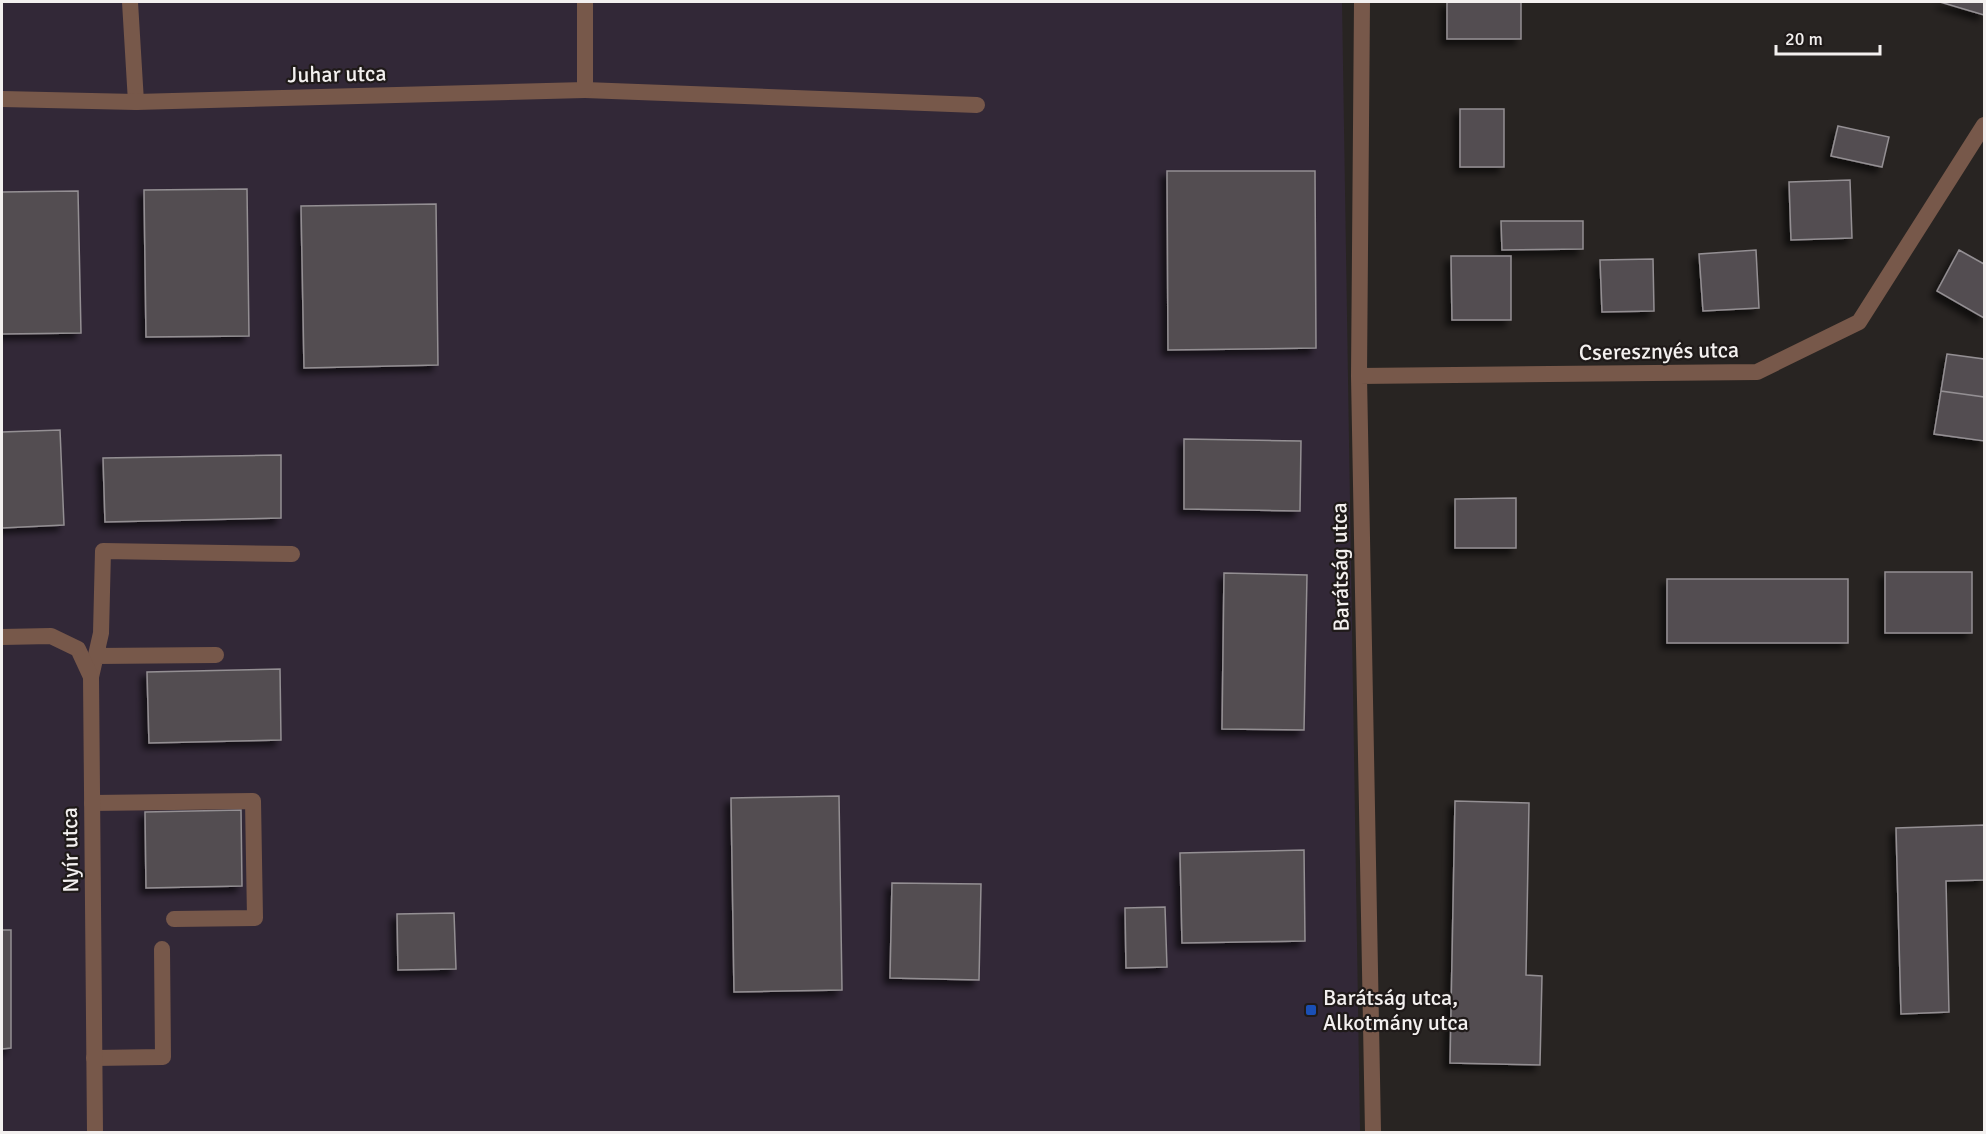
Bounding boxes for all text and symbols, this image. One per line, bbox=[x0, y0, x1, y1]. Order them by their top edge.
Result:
scale bar bbox=[1776, 18, 1880, 56]
text: 20 m bbox=[1785, 28, 1823, 50]
street label: Juhar utca bbox=[287, 60, 387, 88]
street label: Cseresznyés utca bbox=[1579, 336, 1739, 366]
street label: Barátság utca bbox=[1325, 502, 1355, 632]
street label: Nyír utca bbox=[56, 807, 84, 893]
place label: Barátság utca, Alkotmány utca bbox=[1323, 984, 1469, 1036]
marker: Barátság utca, Alkotmány utca bbox=[1304, 1003, 1318, 1017]

